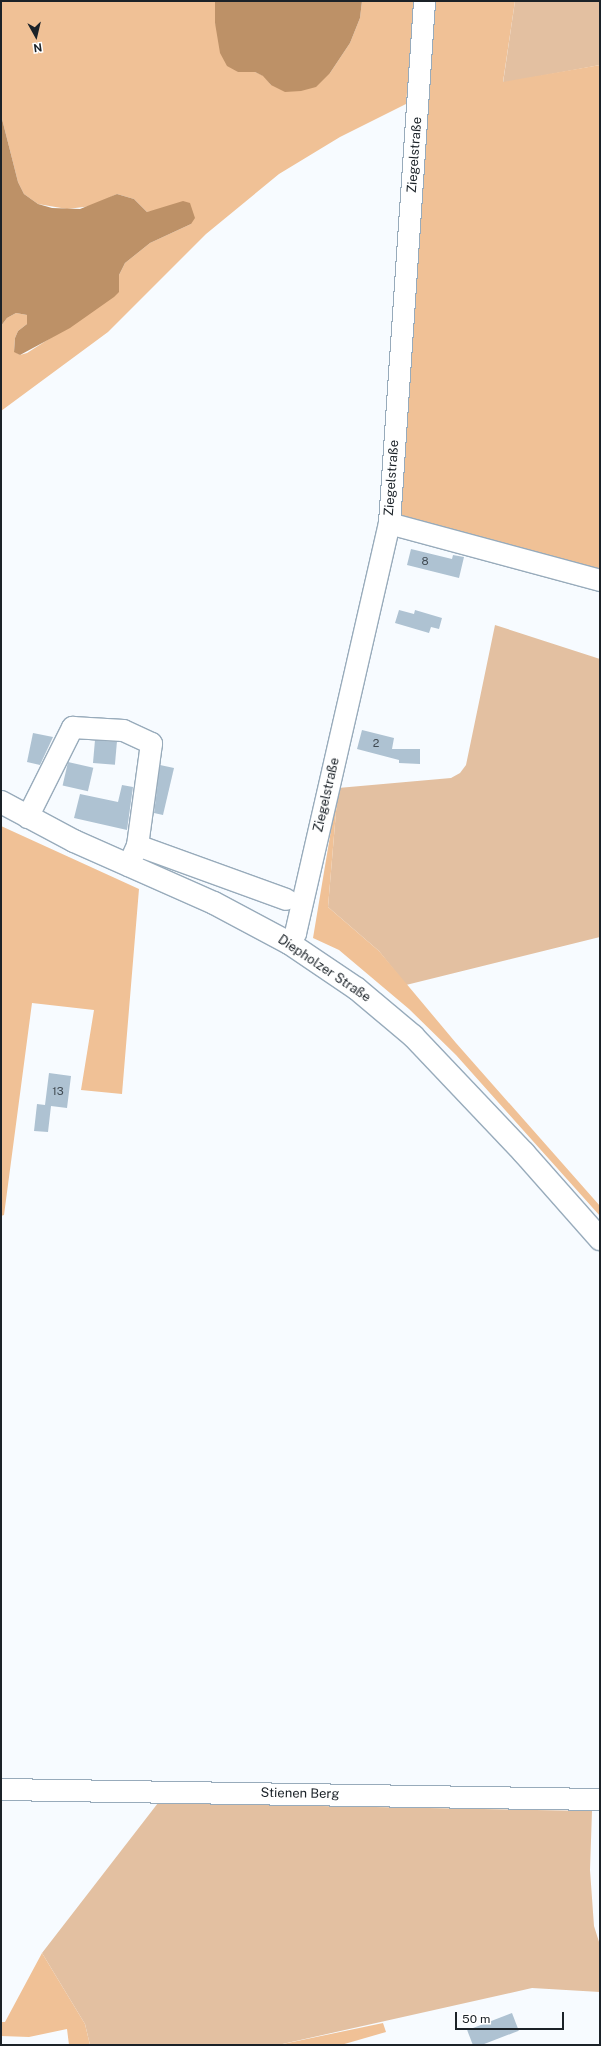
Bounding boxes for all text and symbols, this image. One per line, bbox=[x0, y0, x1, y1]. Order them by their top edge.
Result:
north arrow bbox=[16, 16, 56, 56]
text: N bbox=[33, 41, 43, 54]
street label: Ziegelstraße bbox=[405, 116, 425, 194]
street label: Ziegelstraße bbox=[382, 439, 402, 517]
house number: 8 bbox=[421, 554, 429, 568]
house number: 2 bbox=[373, 736, 379, 750]
street label: Ziegelstraße bbox=[311, 756, 343, 834]
street label: Diepholzer Straße bbox=[275, 932, 373, 1006]
house number: 13 bbox=[52, 1084, 64, 1098]
street label: Stienen Berg bbox=[261, 1786, 339, 1802]
scale bar bbox=[457, 2004, 566, 2030]
text: 50 m bbox=[462, 2012, 490, 2026]

